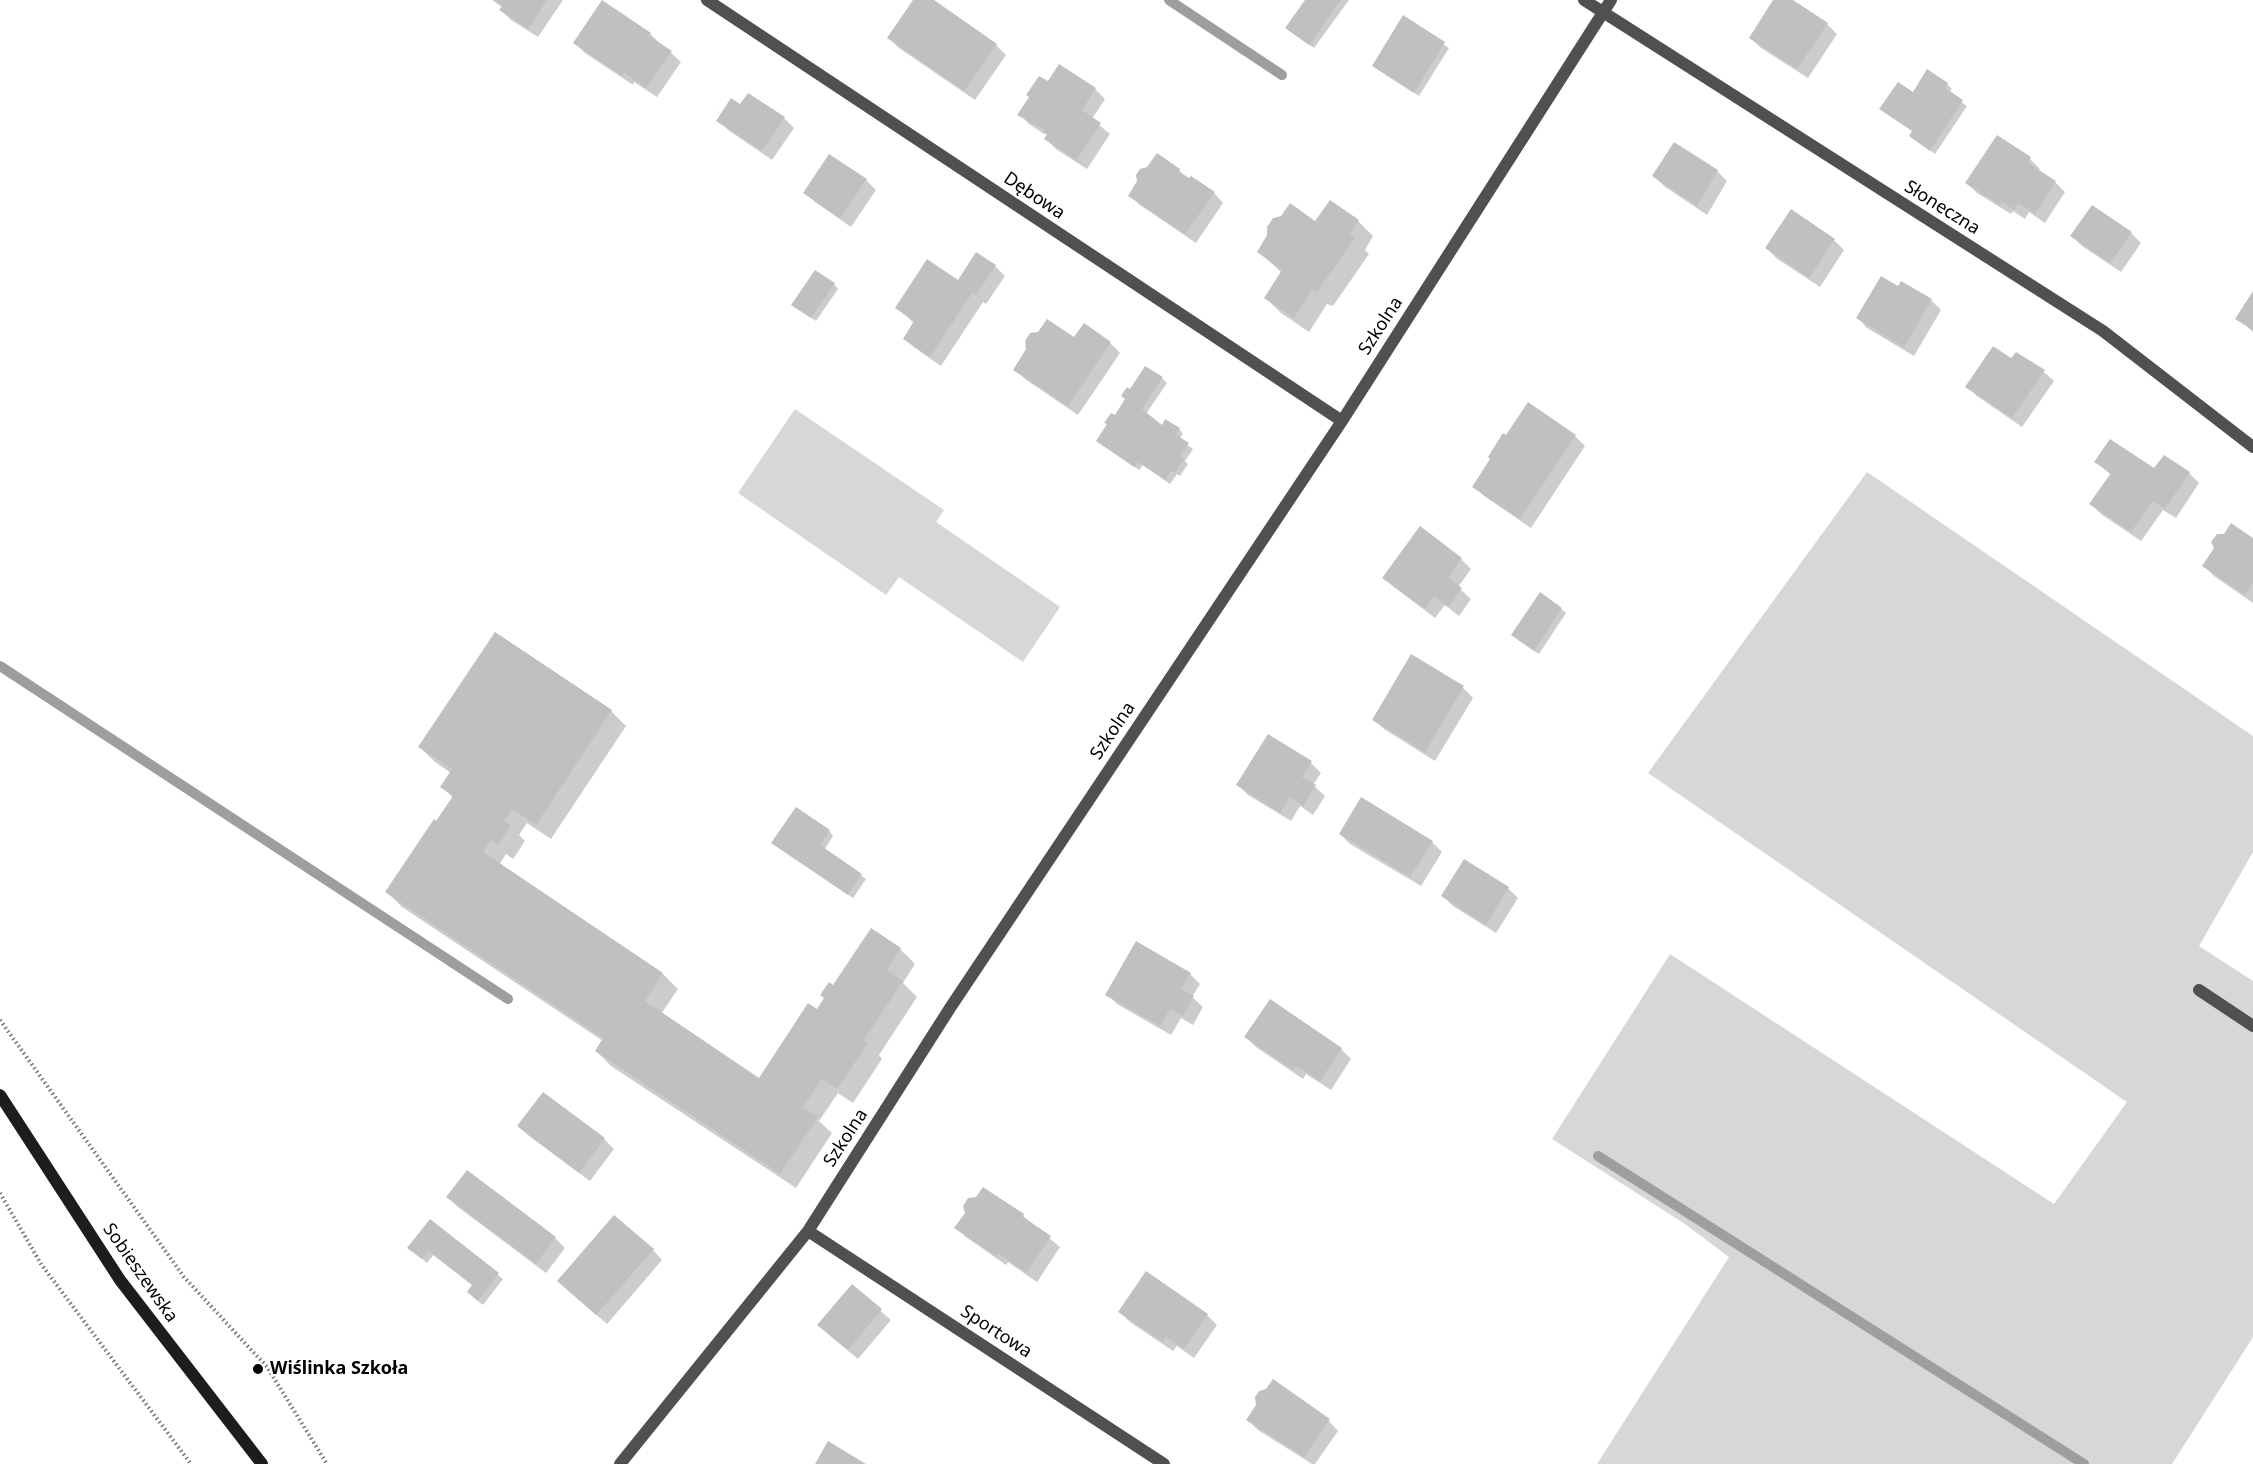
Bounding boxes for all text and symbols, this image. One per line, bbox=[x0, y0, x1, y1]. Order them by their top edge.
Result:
street label: Dębowa bbox=[999, 168, 1069, 224]
street label: Słoneczna bbox=[1900, 176, 1984, 240]
street label: Szkolna bbox=[1354, 293, 1408, 359]
street label: Szkolna bbox=[1086, 698, 1140, 764]
street label: Szkolna bbox=[819, 1105, 873, 1171]
street label: Sobieszewska bbox=[98, 1219, 182, 1327]
street label: Sportowa bbox=[956, 1301, 1036, 1363]
place label: Wiślinka Szkoła bbox=[270, 1358, 408, 1380]
marker: Wiślinka Szkoła bbox=[251, 1362, 265, 1376]

